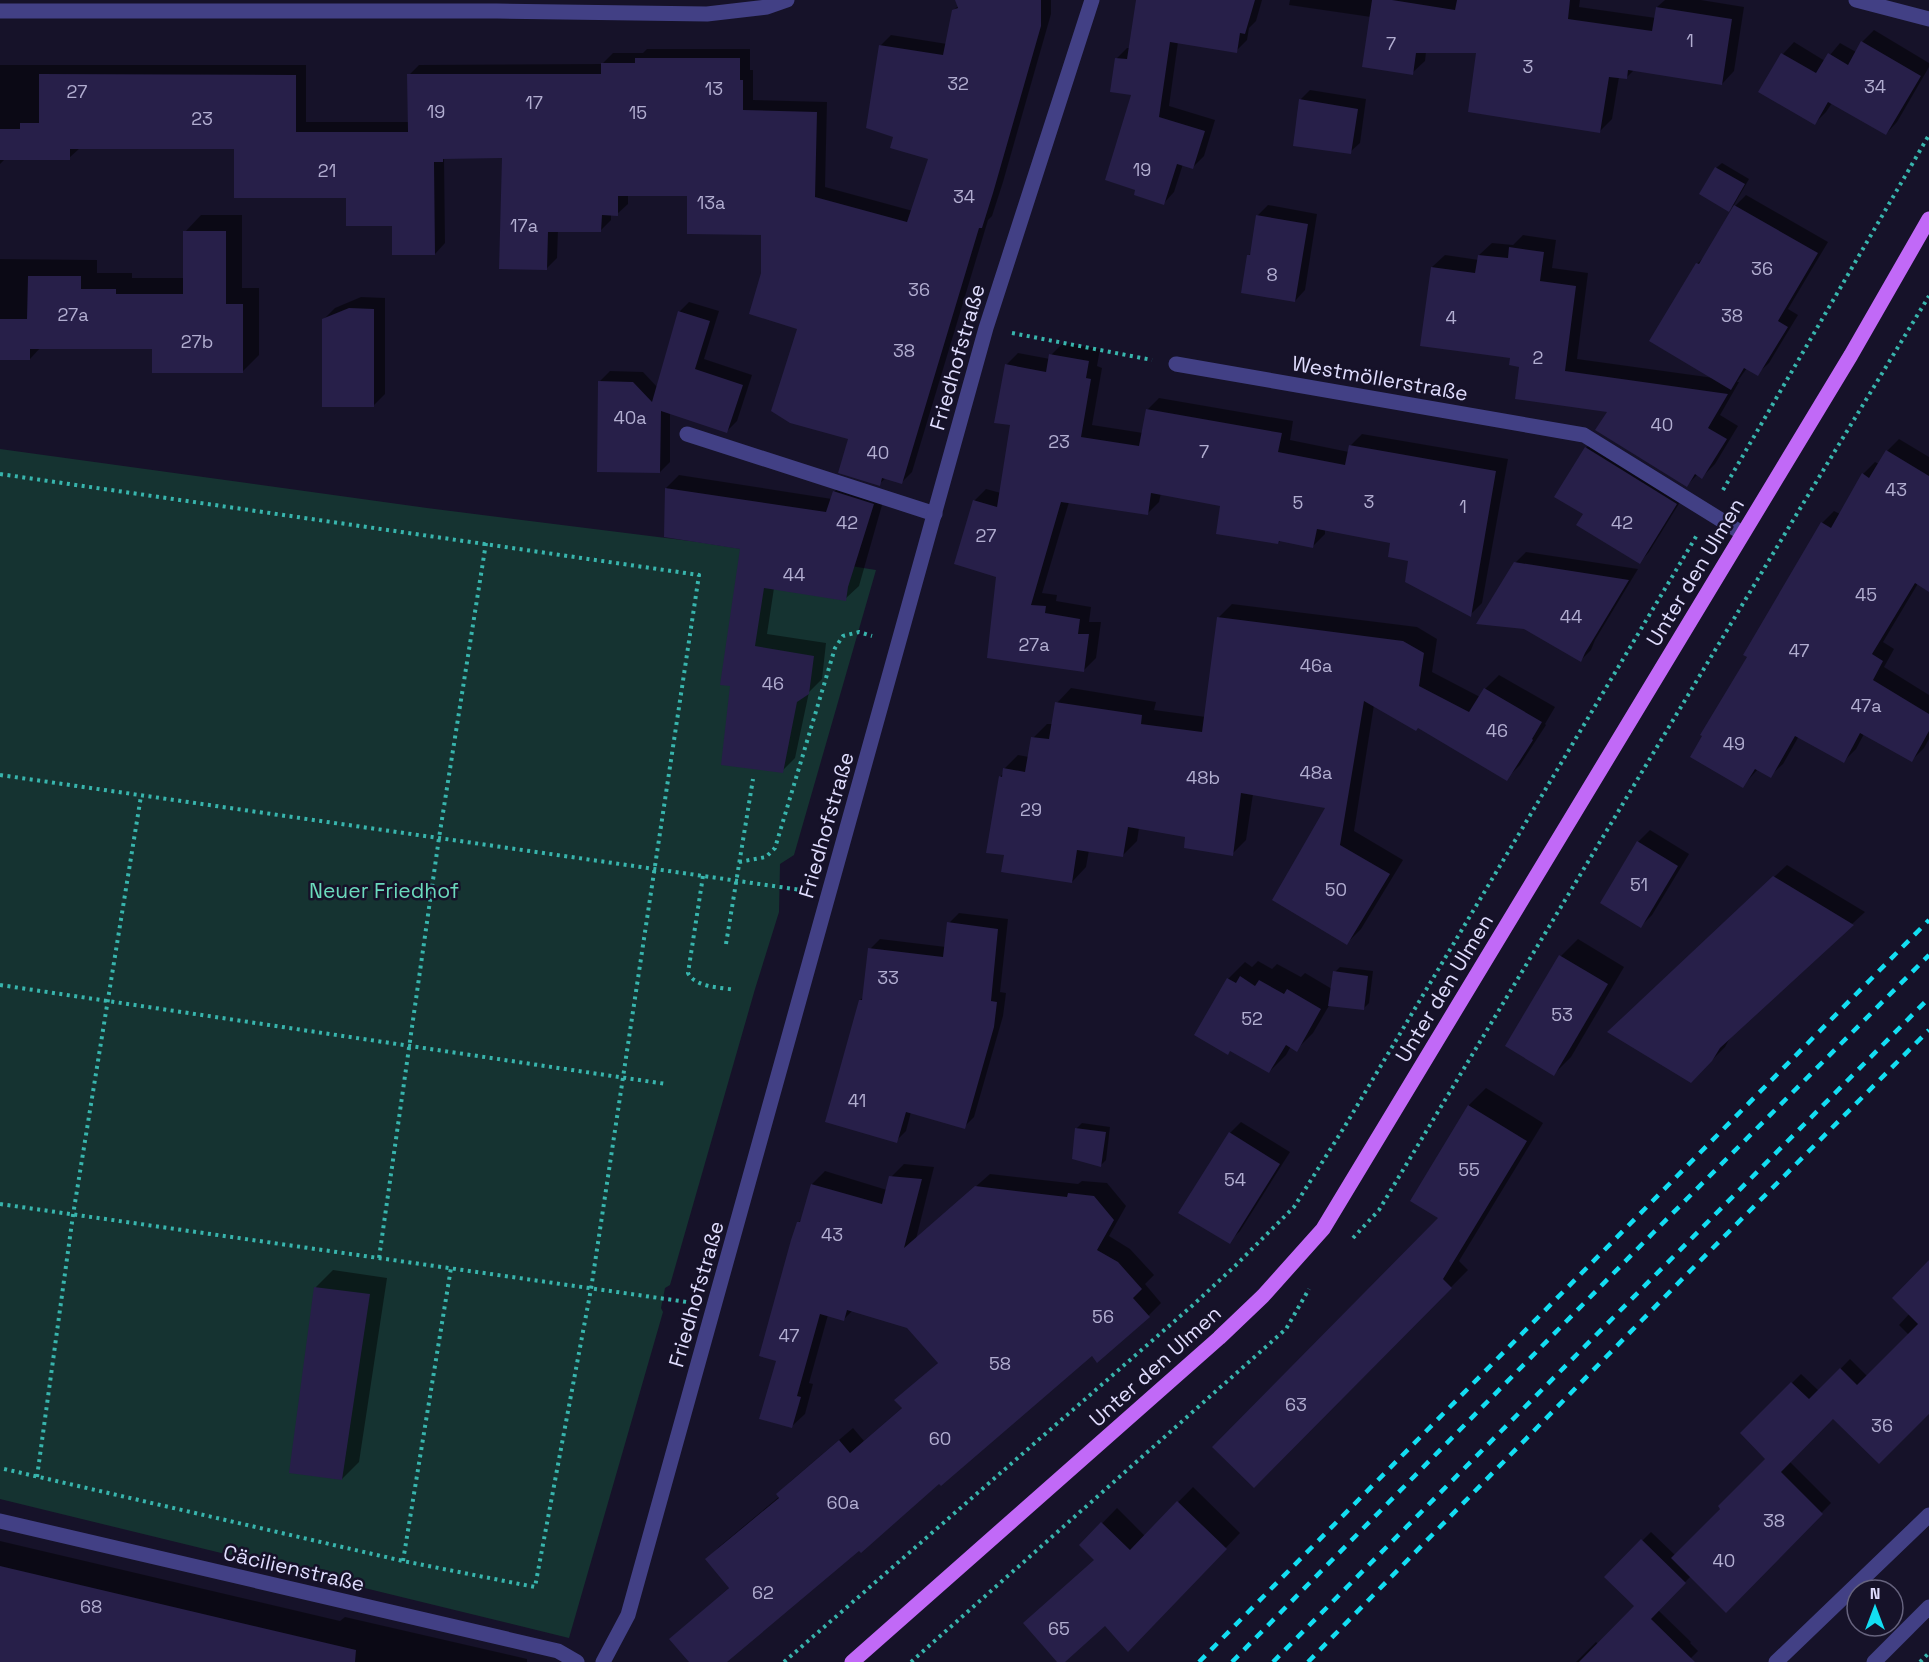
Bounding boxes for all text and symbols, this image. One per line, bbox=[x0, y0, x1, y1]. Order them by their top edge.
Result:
house number: 1 bbox=[1686, 29, 1694, 52]
house number: 7 bbox=[1386, 32, 1396, 55]
house number: 3 bbox=[1523, 55, 1533, 78]
house number: 32 bbox=[947, 72, 969, 95]
house number: 34 bbox=[1864, 75, 1886, 98]
house number: 13 bbox=[705, 77, 723, 100]
house number: 27 bbox=[67, 80, 87, 103]
house number: 17 bbox=[525, 91, 543, 114]
house number: 19 bbox=[427, 100, 445, 123]
house number: 15 bbox=[629, 101, 647, 124]
house number: 23 bbox=[191, 107, 213, 130]
house number: 19 bbox=[1133, 158, 1151, 181]
house number: 21 bbox=[318, 159, 336, 182]
house number: 34 bbox=[953, 185, 975, 208]
house number: 13a bbox=[697, 191, 725, 214]
house number: 17a bbox=[510, 214, 538, 237]
house number: 36 bbox=[1751, 257, 1773, 280]
house number: 8 bbox=[1266, 263, 1278, 286]
house number: 36 bbox=[908, 278, 930, 301]
street label: Friedhofstraße bbox=[923, 281, 991, 433]
house number: 27a bbox=[57, 303, 89, 326]
house number: 38 bbox=[1721, 304, 1743, 327]
house number: 4 bbox=[1445, 306, 1457, 329]
house number: 27b bbox=[181, 330, 213, 353]
house number: 38 bbox=[893, 339, 915, 362]
house number: 2 bbox=[1533, 346, 1543, 369]
street label: Westmöllerstraße bbox=[1290, 349, 1470, 407]
house number: 40a bbox=[613, 406, 647, 429]
house number: 40 bbox=[1651, 413, 1673, 436]
house number: 23 bbox=[1048, 430, 1070, 453]
house number: 7 bbox=[1199, 440, 1209, 463]
house number: 40 bbox=[867, 441, 889, 464]
house number: 43 bbox=[1885, 478, 1907, 501]
house number: 3 bbox=[1364, 490, 1374, 513]
house number: 5 bbox=[1293, 491, 1303, 514]
street label: Unter den Ulmen bbox=[1640, 493, 1750, 651]
house number: 1 bbox=[1459, 495, 1467, 518]
house number: 42 bbox=[836, 511, 858, 534]
house number: 42 bbox=[1611, 511, 1633, 534]
house number: 27 bbox=[976, 524, 996, 547]
house number: 44 bbox=[783, 563, 805, 586]
house number: 45 bbox=[1855, 583, 1877, 606]
house number: 44 bbox=[1560, 605, 1582, 628]
house number: 27a bbox=[1018, 633, 1050, 656]
house number: 47 bbox=[1789, 639, 1809, 662]
house number: 46a bbox=[1300, 654, 1332, 677]
house number: 46 bbox=[762, 672, 784, 695]
house number: 47a bbox=[1850, 694, 1882, 717]
house number: 46 bbox=[1486, 719, 1508, 742]
house number: 49 bbox=[1723, 732, 1745, 755]
street label: Friedhofstraße bbox=[792, 749, 860, 901]
house number: 48a bbox=[1300, 761, 1332, 784]
house number: 48b bbox=[1186, 766, 1220, 789]
house number: 29 bbox=[1020, 798, 1042, 821]
house number: 51 bbox=[1630, 873, 1648, 896]
park label: Neuer Friedhof bbox=[309, 877, 459, 904]
house number: 50 bbox=[1325, 878, 1347, 901]
street label: Unter den Ulmen bbox=[1389, 909, 1499, 1067]
house number: 33 bbox=[877, 966, 899, 989]
house number: 53 bbox=[1551, 1003, 1573, 1026]
house number: 52 bbox=[1241, 1007, 1263, 1030]
house number: 41 bbox=[848, 1089, 866, 1112]
house number: 55 bbox=[1458, 1158, 1480, 1181]
house number: 54 bbox=[1224, 1168, 1246, 1191]
street label: Friedhofstraße bbox=[662, 1218, 730, 1370]
house number: 43 bbox=[821, 1223, 843, 1246]
street label: Unter den Ulmen bbox=[1083, 1300, 1227, 1432]
house number: 56 bbox=[1092, 1305, 1114, 1328]
house number: 47 bbox=[779, 1324, 799, 1347]
house number: 58 bbox=[989, 1352, 1011, 1375]
house number: 63 bbox=[1285, 1393, 1307, 1416]
house number: 36 bbox=[1871, 1414, 1893, 1437]
house number: 60 bbox=[929, 1427, 951, 1450]
house number: 60a bbox=[827, 1491, 859, 1514]
house number: 38 bbox=[1763, 1509, 1785, 1532]
street label: Cäcilienstraße bbox=[221, 1539, 367, 1597]
house number: 40 bbox=[1713, 1549, 1735, 1572]
north arrow bbox=[1845, 1578, 1905, 1638]
house number: 62 bbox=[752, 1581, 774, 1604]
text: N bbox=[1870, 1583, 1880, 1604]
house number: 68 bbox=[80, 1595, 102, 1618]
house number: 65 bbox=[1048, 1617, 1070, 1640]

